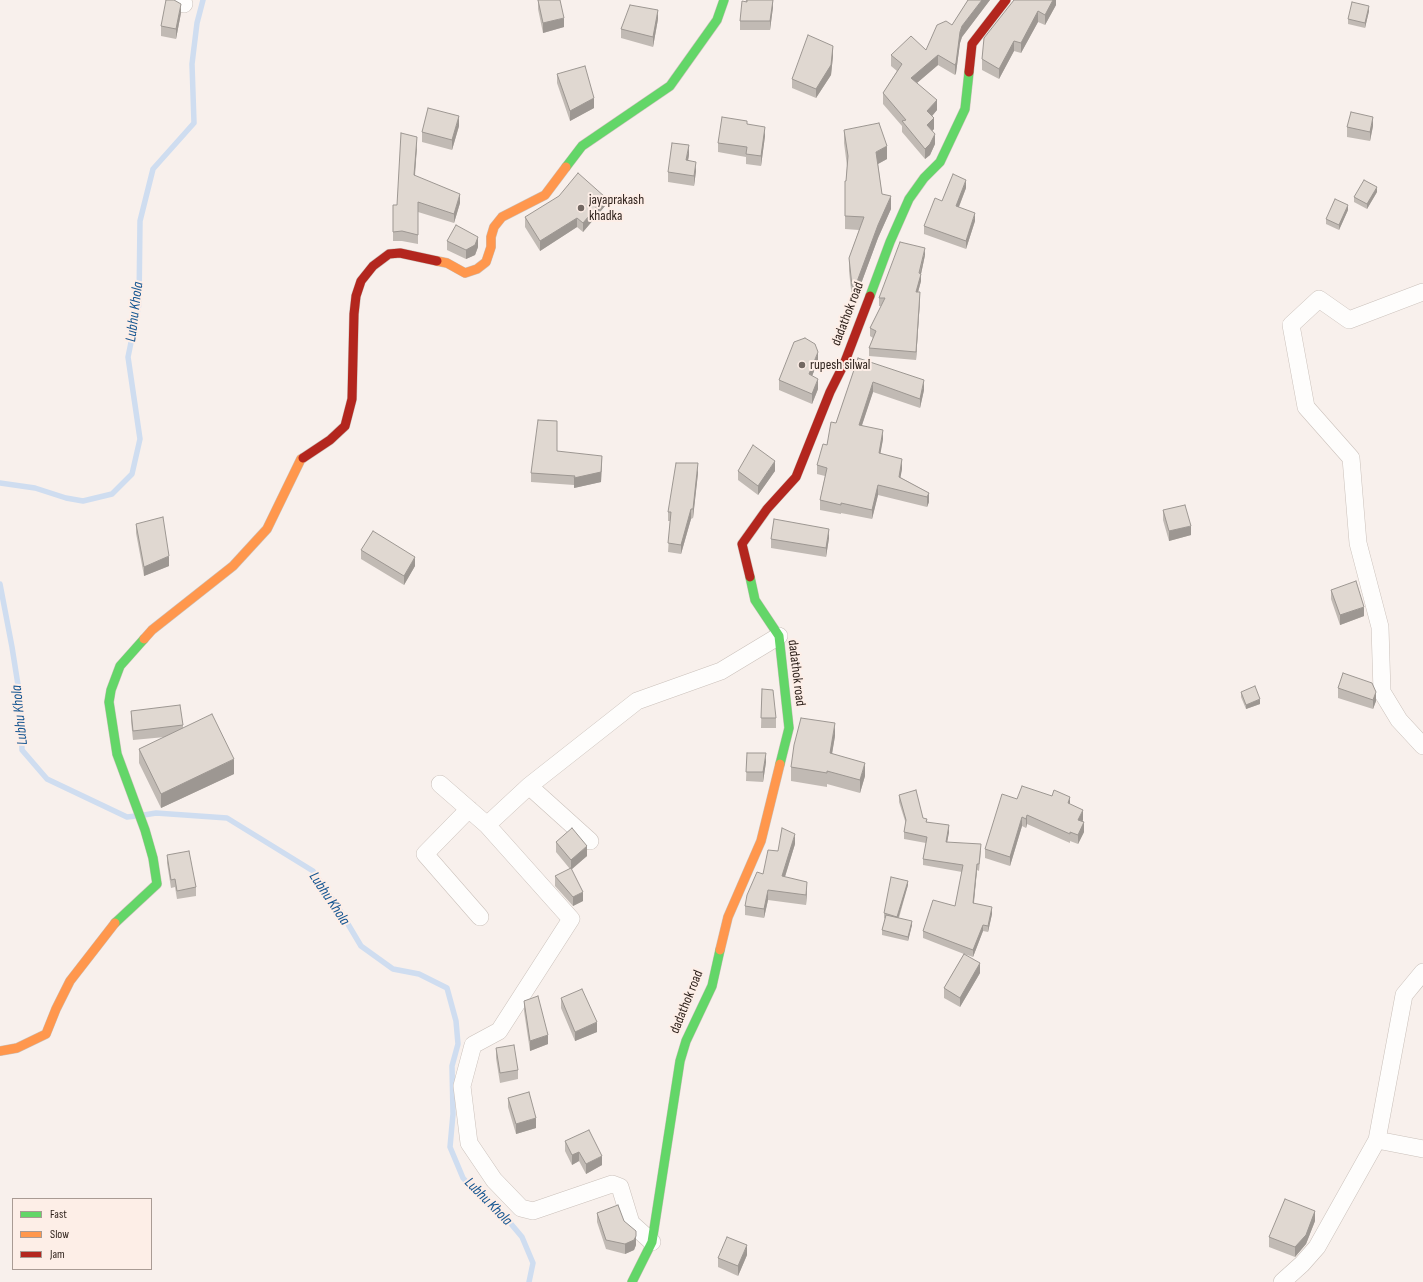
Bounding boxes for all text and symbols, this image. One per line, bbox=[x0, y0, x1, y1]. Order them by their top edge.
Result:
place label: jayaprakash khadka bbox=[589, 192, 644, 224]
marker: jayaprakash khadka bbox=[576, 203, 586, 213]
street label: dadathok road bbox=[828, 280, 868, 348]
water label: Lubhu Khola bbox=[122, 281, 148, 343]
place label: rupesh silwal bbox=[810, 357, 870, 373]
marker: rupesh silwal bbox=[797, 360, 807, 370]
street label: dadathok road bbox=[784, 639, 808, 707]
water label: Lubhu Khola bbox=[8, 684, 32, 746]
water label: Lubhu Khola bbox=[305, 869, 353, 929]
street label: dadathok road bbox=[667, 968, 707, 1036]
water label: Lubhu Khola bbox=[460, 1174, 516, 1230]
legend bbox=[12, 1198, 152, 1270]
text: Fast bbox=[50, 1207, 67, 1222]
text: Slow bbox=[50, 1227, 69, 1242]
text: Jam bbox=[50, 1247, 65, 1262]

